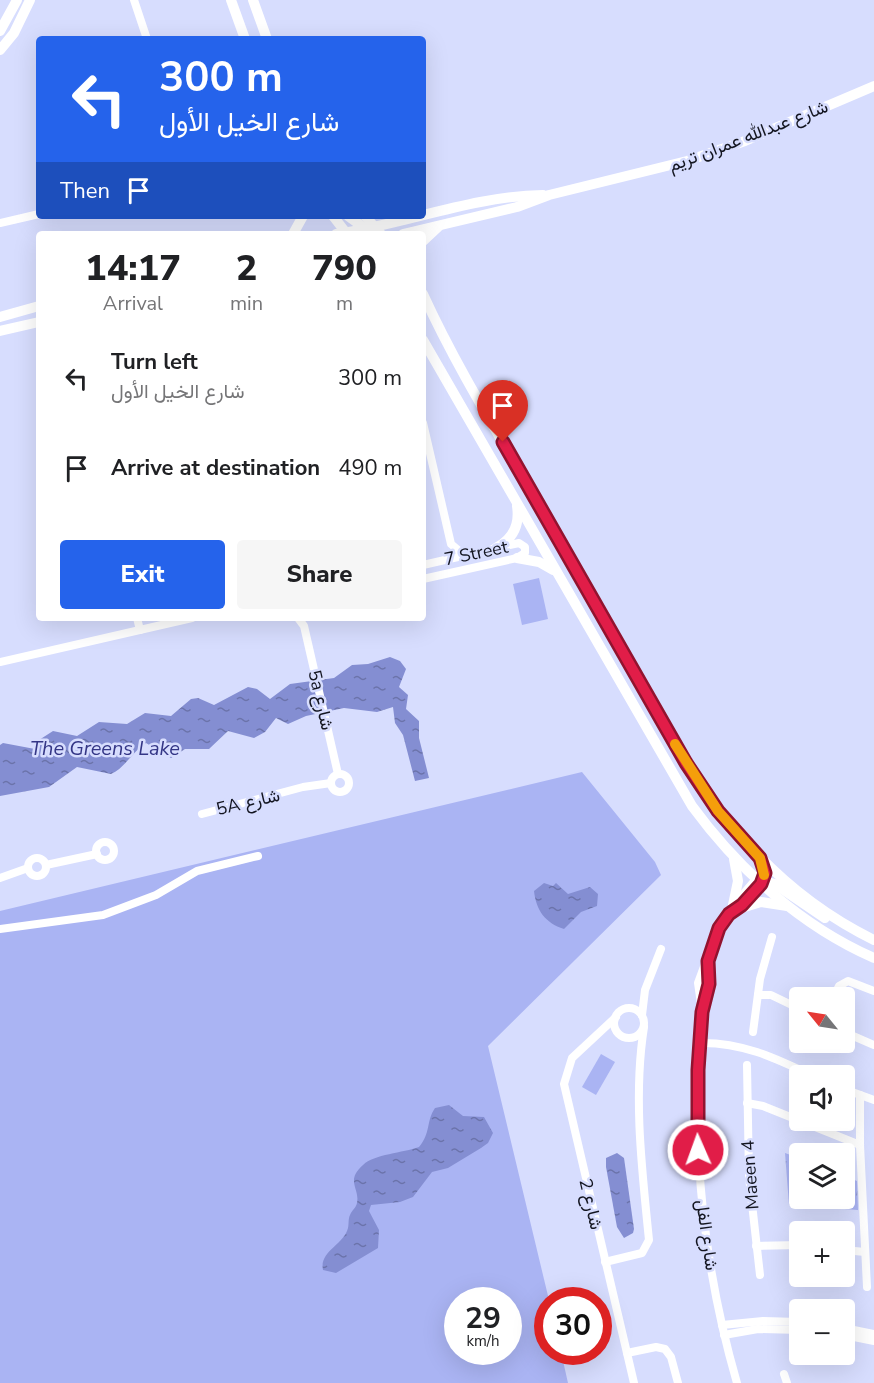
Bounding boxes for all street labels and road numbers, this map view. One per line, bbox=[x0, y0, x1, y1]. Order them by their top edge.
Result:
street label: شارع عبدالله عمران تريم bbox=[665, 94, 831, 178]
street label: 7 Street bbox=[442, 534, 511, 571]
street label: 5a شارع bbox=[302, 667, 340, 733]
street label: 5A شارع bbox=[214, 783, 282, 821]
street label: Maeen 4 bbox=[736, 1139, 764, 1211]
street label: شارع 2 bbox=[573, 1176, 609, 1232]
street label: شارع الفل bbox=[690, 1198, 724, 1272]

